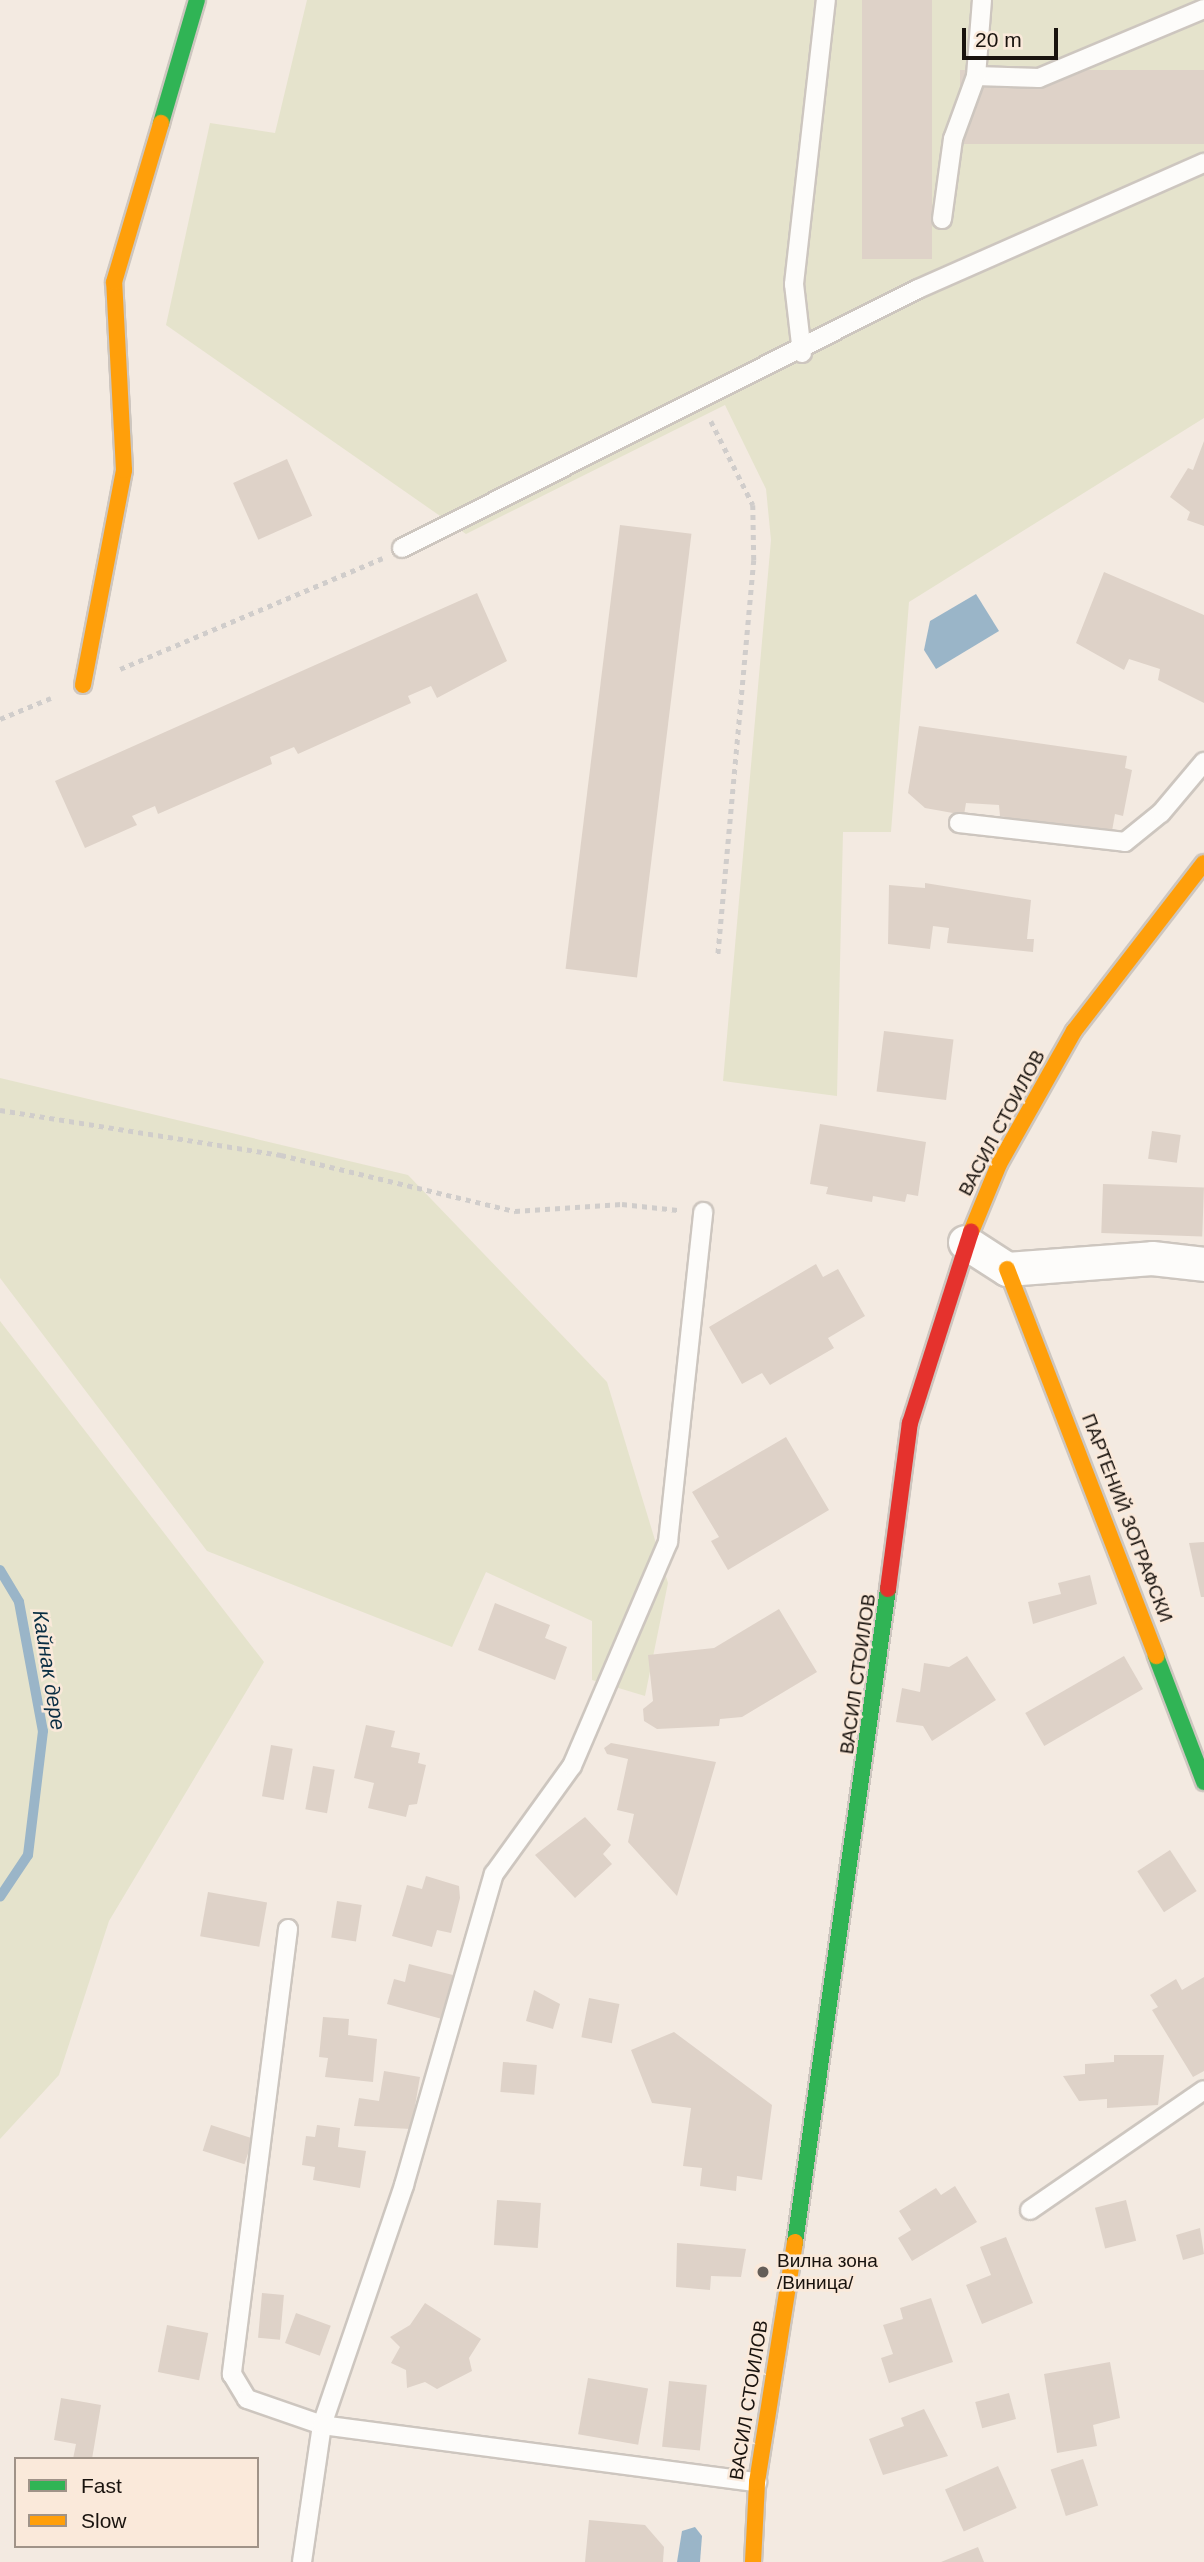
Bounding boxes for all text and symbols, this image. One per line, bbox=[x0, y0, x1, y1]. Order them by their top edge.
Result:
scale bar bbox=[966, 14, 1062, 58]
text: 20 m bbox=[975, 28, 1022, 51]
street label: ВАСИЛ СТОИЛОВ bbox=[954, 1046, 1050, 1200]
street label: ПАРТЕНИЙ ЗОГРАФСКИ bbox=[1077, 1411, 1177, 1625]
street label: ВАСИЛ СТОИЛОВ bbox=[835, 1592, 881, 1756]
water label: Кайнак дере bbox=[27, 1608, 71, 1732]
place label: Вилна зона /Виница/ bbox=[777, 2250, 878, 2294]
marker: Вилна зона /Виница/ bbox=[755, 2264, 771, 2280]
street label: ВАСИЛ СТОИЛОВ bbox=[725, 2318, 773, 2482]
legend bbox=[14, 2457, 259, 2548]
text: Fast bbox=[81, 2474, 122, 2497]
text: Slow bbox=[81, 2509, 127, 2532]

